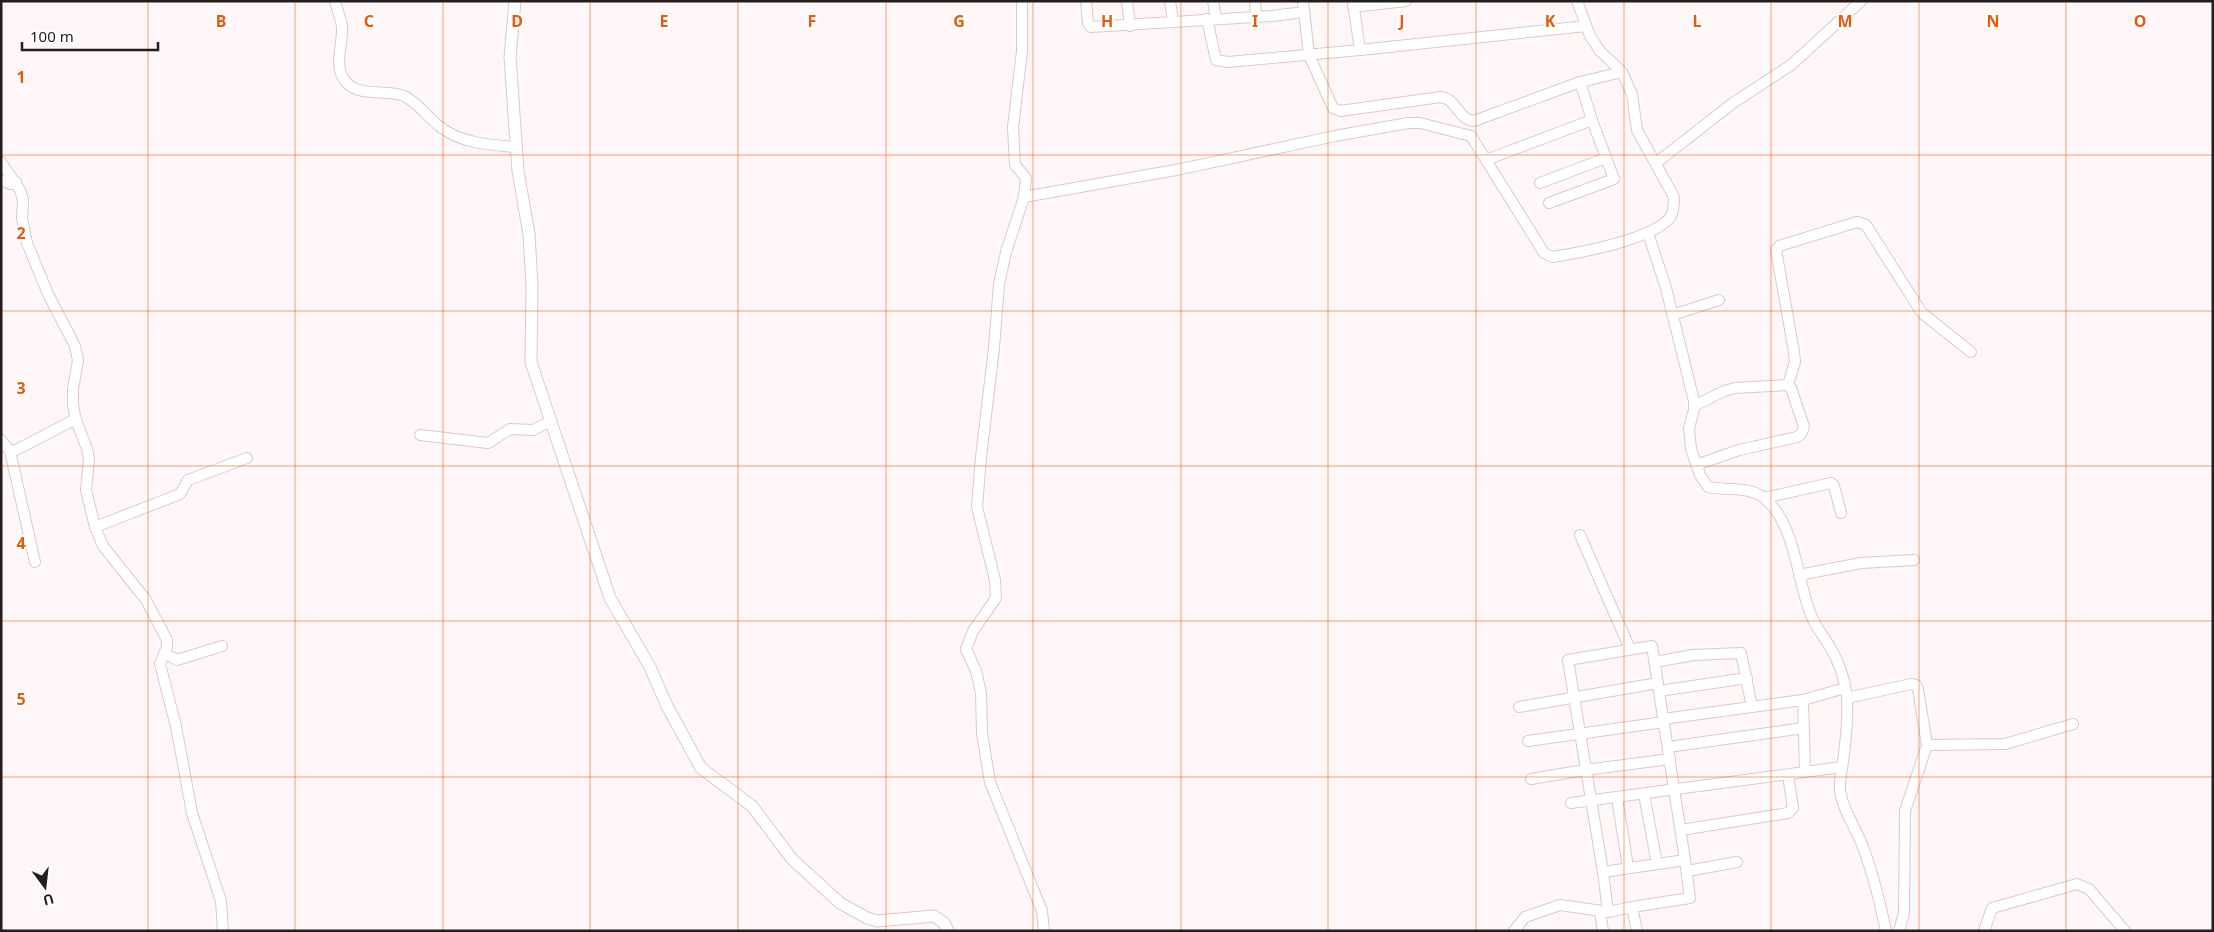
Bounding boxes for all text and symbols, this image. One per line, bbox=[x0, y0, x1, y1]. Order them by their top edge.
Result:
text: B bbox=[216, 10, 226, 32]
text: C bbox=[364, 10, 374, 32]
text: D bbox=[511, 10, 523, 32]
text: E bbox=[660, 10, 669, 32]
text: F bbox=[808, 10, 816, 32]
text: G bbox=[953, 10, 965, 32]
text: H bbox=[1101, 10, 1113, 32]
text: I bbox=[1252, 10, 1258, 32]
text: J bbox=[1397, 10, 1405, 32]
text: K bbox=[1545, 10, 1556, 32]
text: L bbox=[1693, 10, 1702, 32]
text: M bbox=[1837, 10, 1853, 32]
text: N bbox=[1986, 10, 2000, 32]
text: O bbox=[2134, 10, 2146, 32]
scale bar bbox=[22, 20, 159, 52]
text: 100 m bbox=[30, 26, 74, 46]
text: 1 bbox=[16, 66, 26, 88]
text: 2 bbox=[16, 222, 26, 244]
text: 3 bbox=[16, 377, 26, 399]
text: 4 bbox=[16, 532, 26, 554]
text: 5 bbox=[16, 688, 26, 710]
north arrow bbox=[20, 862, 70, 912]
text: U bbox=[41, 889, 56, 911]

